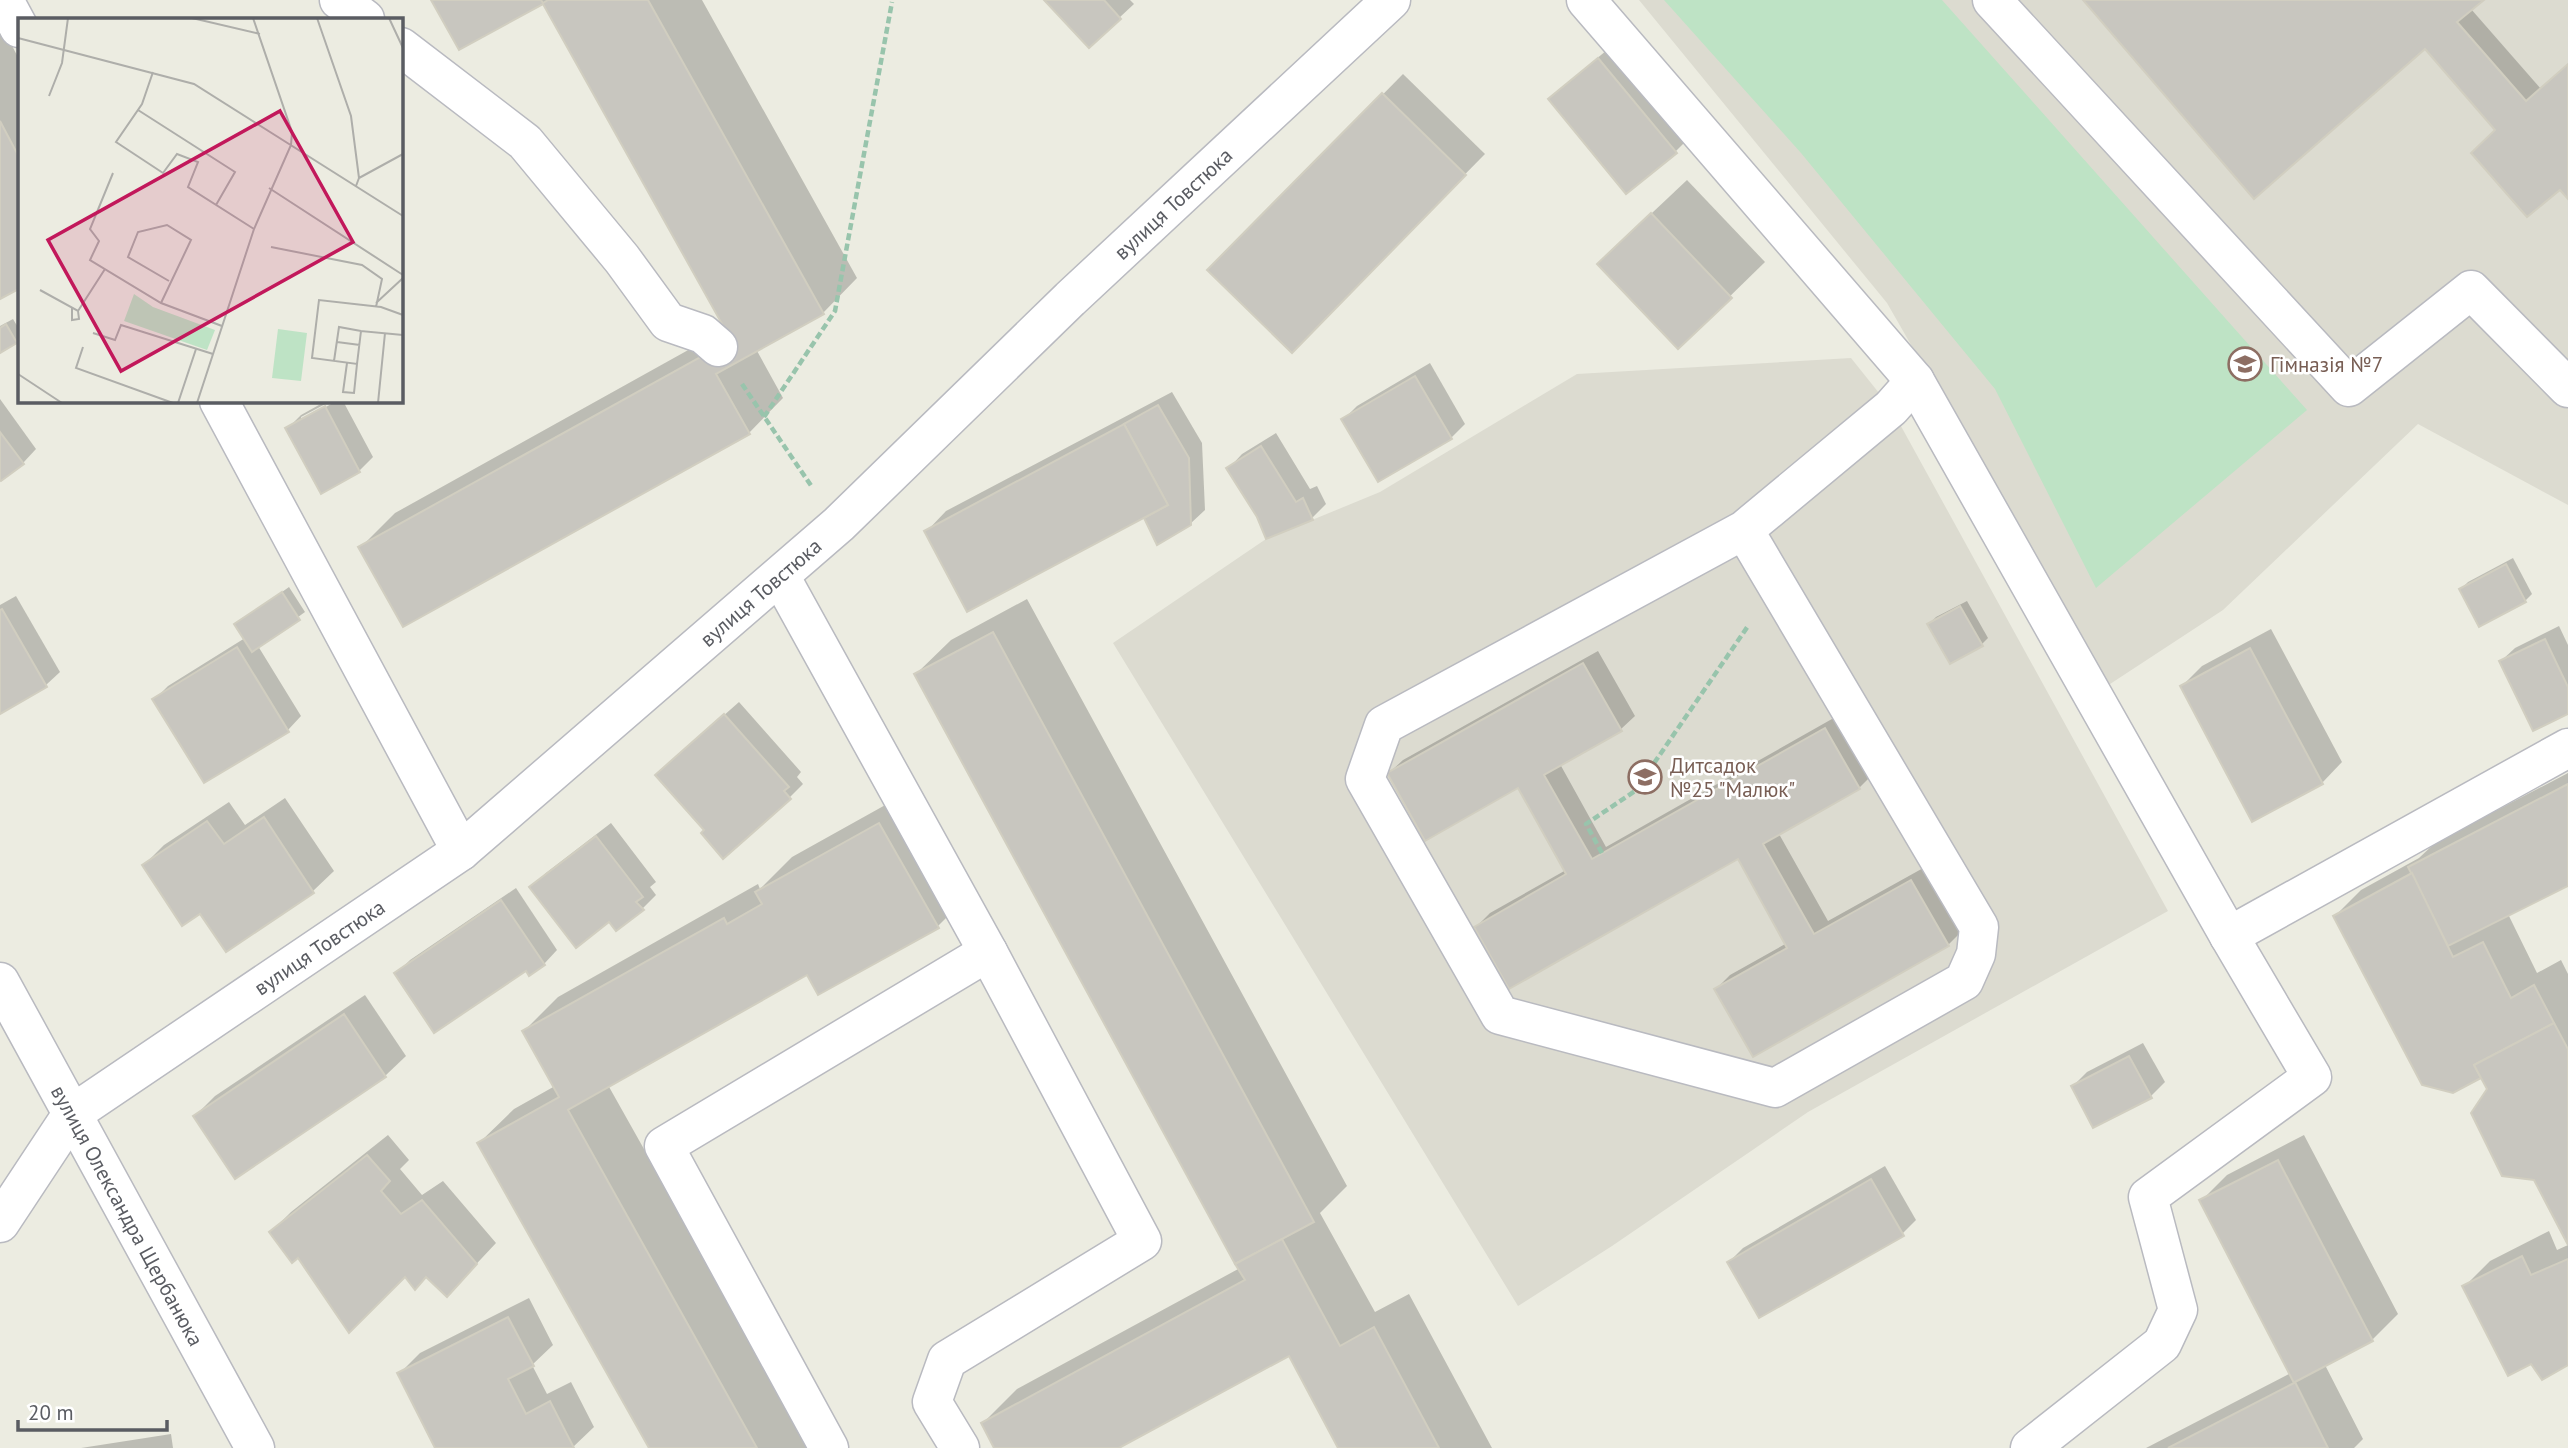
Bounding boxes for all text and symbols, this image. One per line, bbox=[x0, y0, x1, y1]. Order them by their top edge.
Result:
inset map bbox=[18, 18, 402, 402]
street label: вулиця Товстюка bbox=[1108, 141, 1238, 265]
school or university icon: Гімназія №7 bbox=[2226, 345, 2264, 383]
place label: Гімназія №7 bbox=[2270, 351, 2383, 378]
street label: вулиця Товстюка bbox=[694, 532, 827, 652]
place label: Дитсадок №25 "Малюк" bbox=[1670, 752, 1795, 803]
school or university icon: Дитсадок №25 "Малюк" bbox=[1626, 758, 1664, 796]
street label: вулиця Товстюка bbox=[249, 893, 390, 1001]
street label: вулиця Олександра Щербанюка bbox=[45, 1080, 210, 1351]
scale bar bbox=[18, 1388, 166, 1432]
text: 20 m bbox=[28, 1399, 74, 1426]

